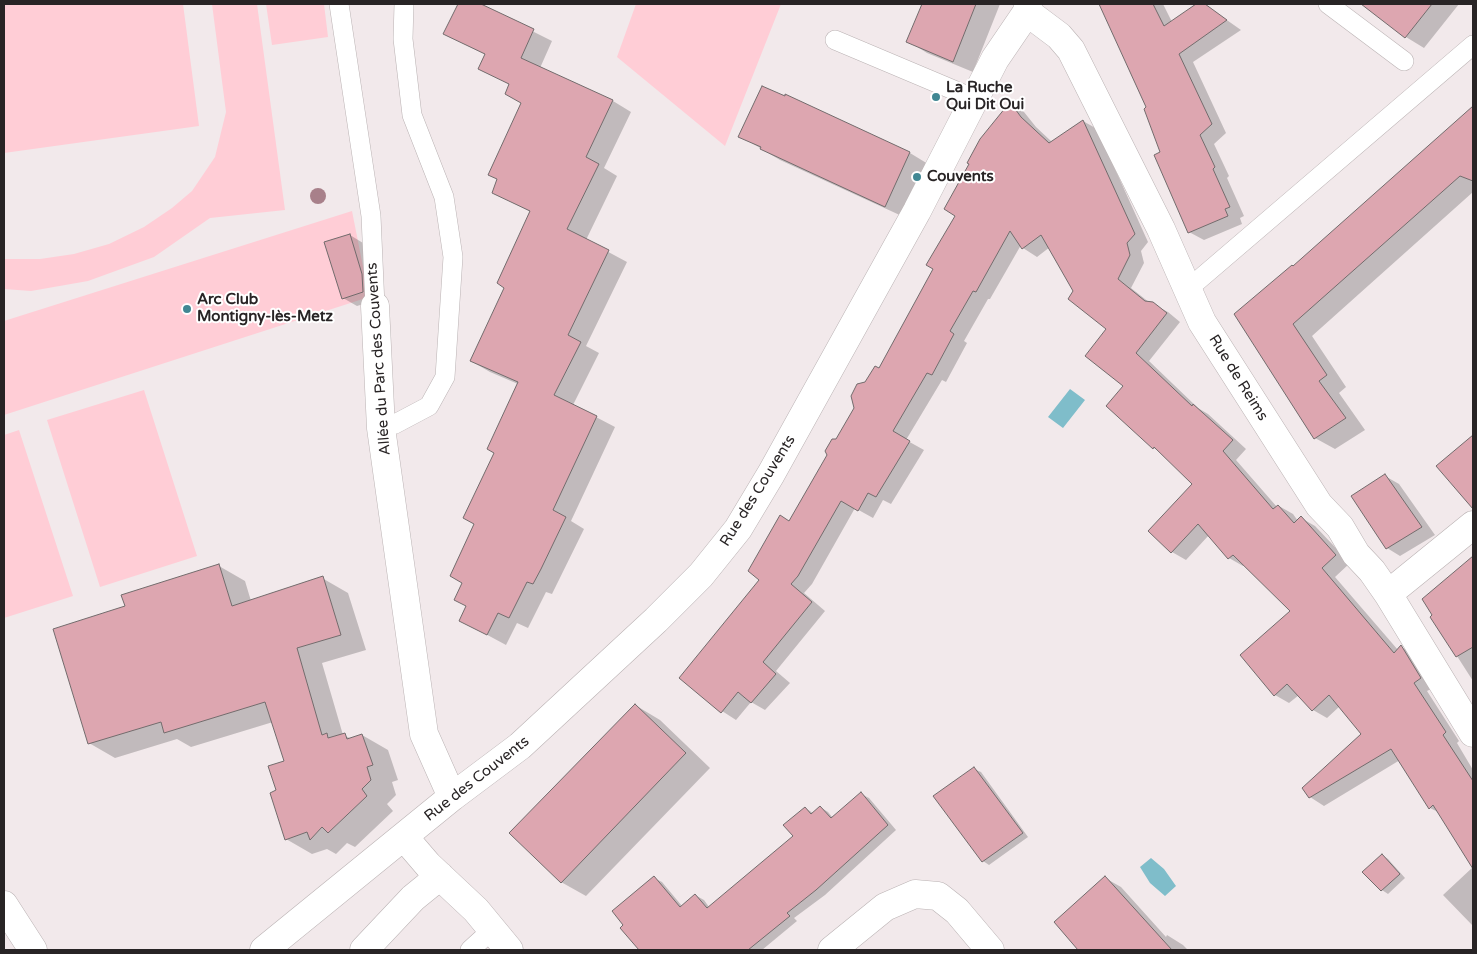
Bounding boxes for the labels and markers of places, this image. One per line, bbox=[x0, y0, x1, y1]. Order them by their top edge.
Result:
place label: La Ruche Qui Dit Oui bbox=[946, 79, 1024, 114]
marker: La Ruche Qui Dit Oui bbox=[930, 91, 942, 103]
place label: Couvents bbox=[927, 168, 994, 186]
marker: Couvents bbox=[911, 171, 923, 183]
place label: Arc Club Montigny-lès-Metz bbox=[197, 291, 333, 326]
marker: Arc Club Montigny-lès-Metz bbox=[181, 303, 193, 315]

